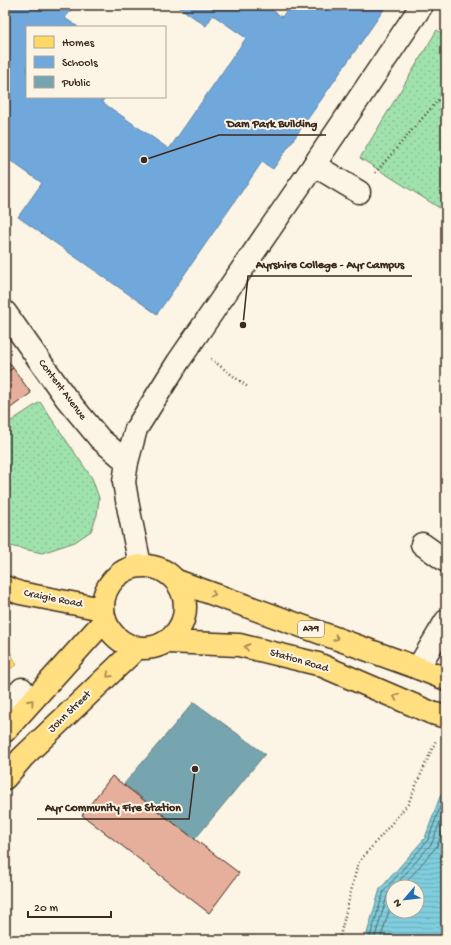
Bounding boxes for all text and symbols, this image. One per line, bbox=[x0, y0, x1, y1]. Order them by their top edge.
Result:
legend bbox=[26, 26, 166, 98]
text: Homes bbox=[62, 37, 95, 51]
text: Schools bbox=[62, 57, 98, 71]
text: Public bbox=[61, 77, 91, 91]
callout: Dam Park Building bbox=[219, 111, 326, 135]
text: Dam Park Building bbox=[226, 118, 318, 132]
callout: Ayrshire College - Ayr Campus bbox=[248, 252, 412, 276]
text: Ayrshire College - Ayr Campus bbox=[255, 259, 405, 273]
street label: Content Avenue bbox=[35, 357, 89, 423]
street label: Craigie Road bbox=[23, 587, 85, 611]
one-way arrow bbox=[210, 589, 217, 598]
road number: A79 bbox=[298, 621, 324, 637]
one-way arrow bbox=[332, 633, 339, 642]
one-way arrow bbox=[244, 643, 251, 652]
street label: Station Road bbox=[268, 647, 331, 675]
one-way arrow bbox=[106, 670, 113, 677]
street label: John Street bbox=[46, 688, 95, 735]
one-way arrow bbox=[393, 694, 400, 702]
one-way arrow bbox=[26, 700, 33, 707]
callout: Ayr Community Fire Station bbox=[37, 795, 189, 819]
text: Ayr Community Fire Station bbox=[44, 802, 181, 816]
north arrow bbox=[385, 879, 425, 919]
scale bar bbox=[28, 893, 111, 919]
text: N bbox=[391, 897, 405, 909]
text: 20 m bbox=[34, 902, 59, 916]

